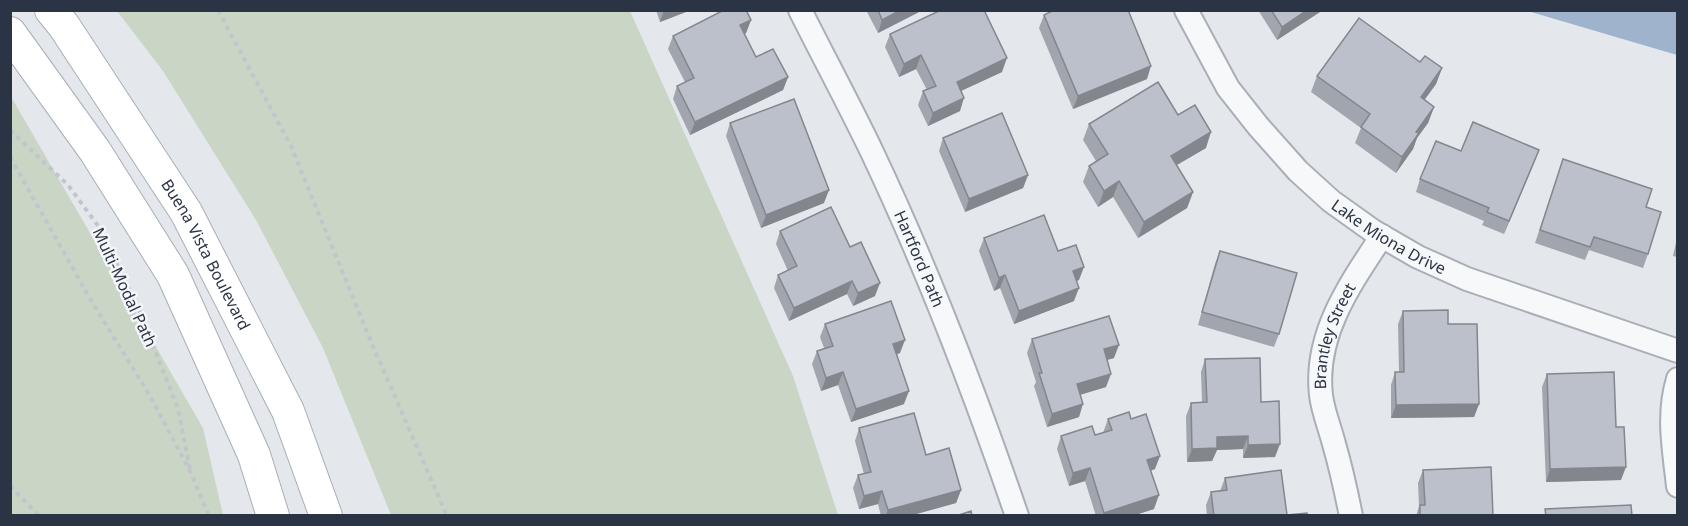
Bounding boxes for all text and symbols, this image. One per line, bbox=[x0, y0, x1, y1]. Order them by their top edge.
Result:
street label: Buena Vista Boulevard bbox=[156, 175, 256, 334]
street label: Lake Miona Drive bbox=[1327, 194, 1450, 279]
street label: Hartford Path bbox=[889, 207, 950, 310]
street label: Multi-Modal Path bbox=[88, 224, 162, 350]
street label: Brantley Street bbox=[1309, 279, 1361, 390]

